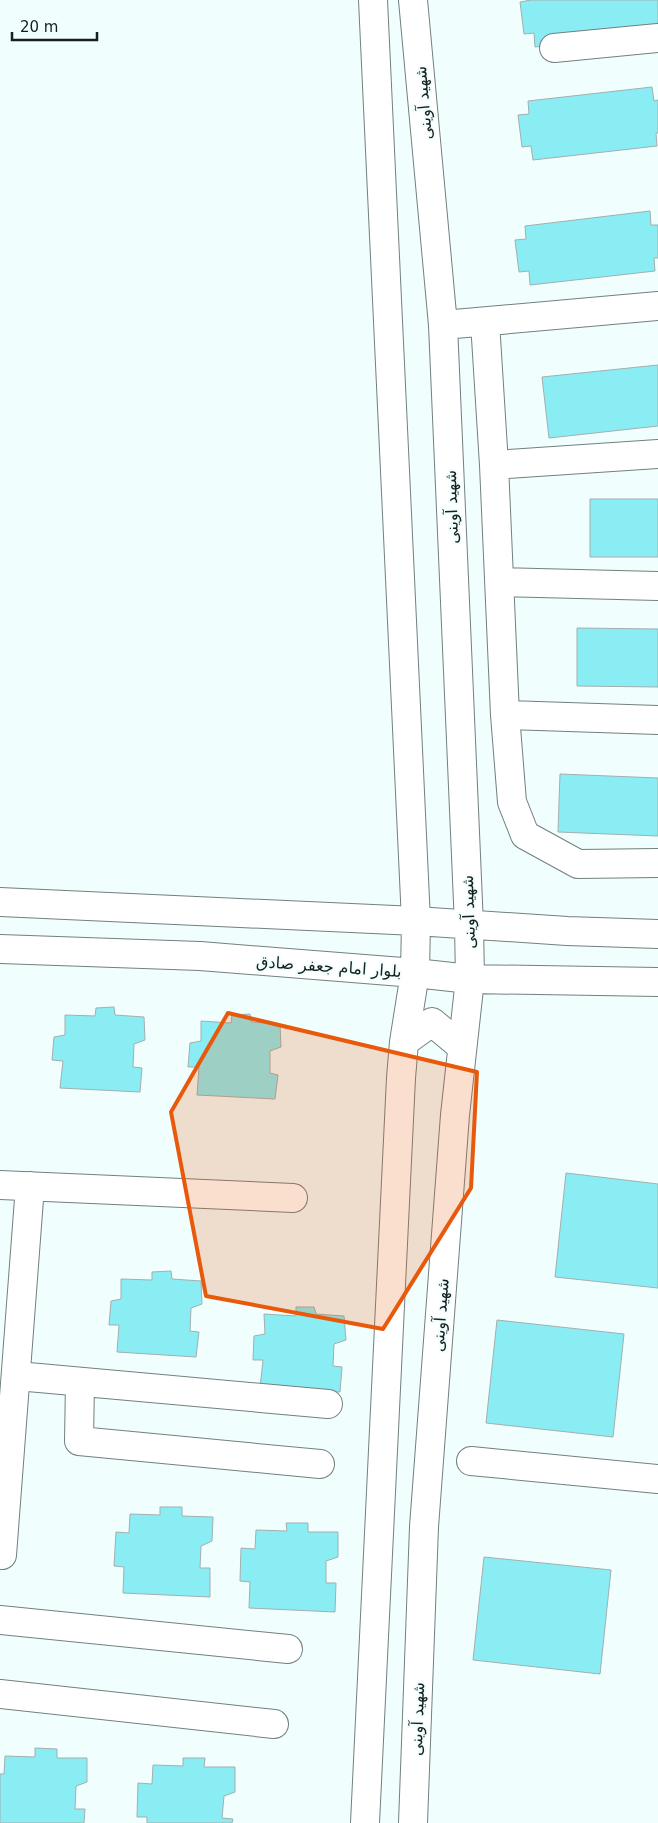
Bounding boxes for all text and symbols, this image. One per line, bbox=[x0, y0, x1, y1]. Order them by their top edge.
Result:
scale bar bbox=[12, 10, 98, 42]
text: 20 m bbox=[20, 18, 58, 36]
street label: شهید آوینی bbox=[411, 65, 437, 141]
street label: شهید آوینی bbox=[441, 470, 463, 544]
street label: شهید آوینی bbox=[458, 875, 480, 949]
street label: بلوار امام جعفر صادق bbox=[256, 952, 402, 982]
street label: شهید آوینی bbox=[428, 1278, 454, 1353]
street label: شهید آوینی bbox=[407, 1682, 429, 1756]

